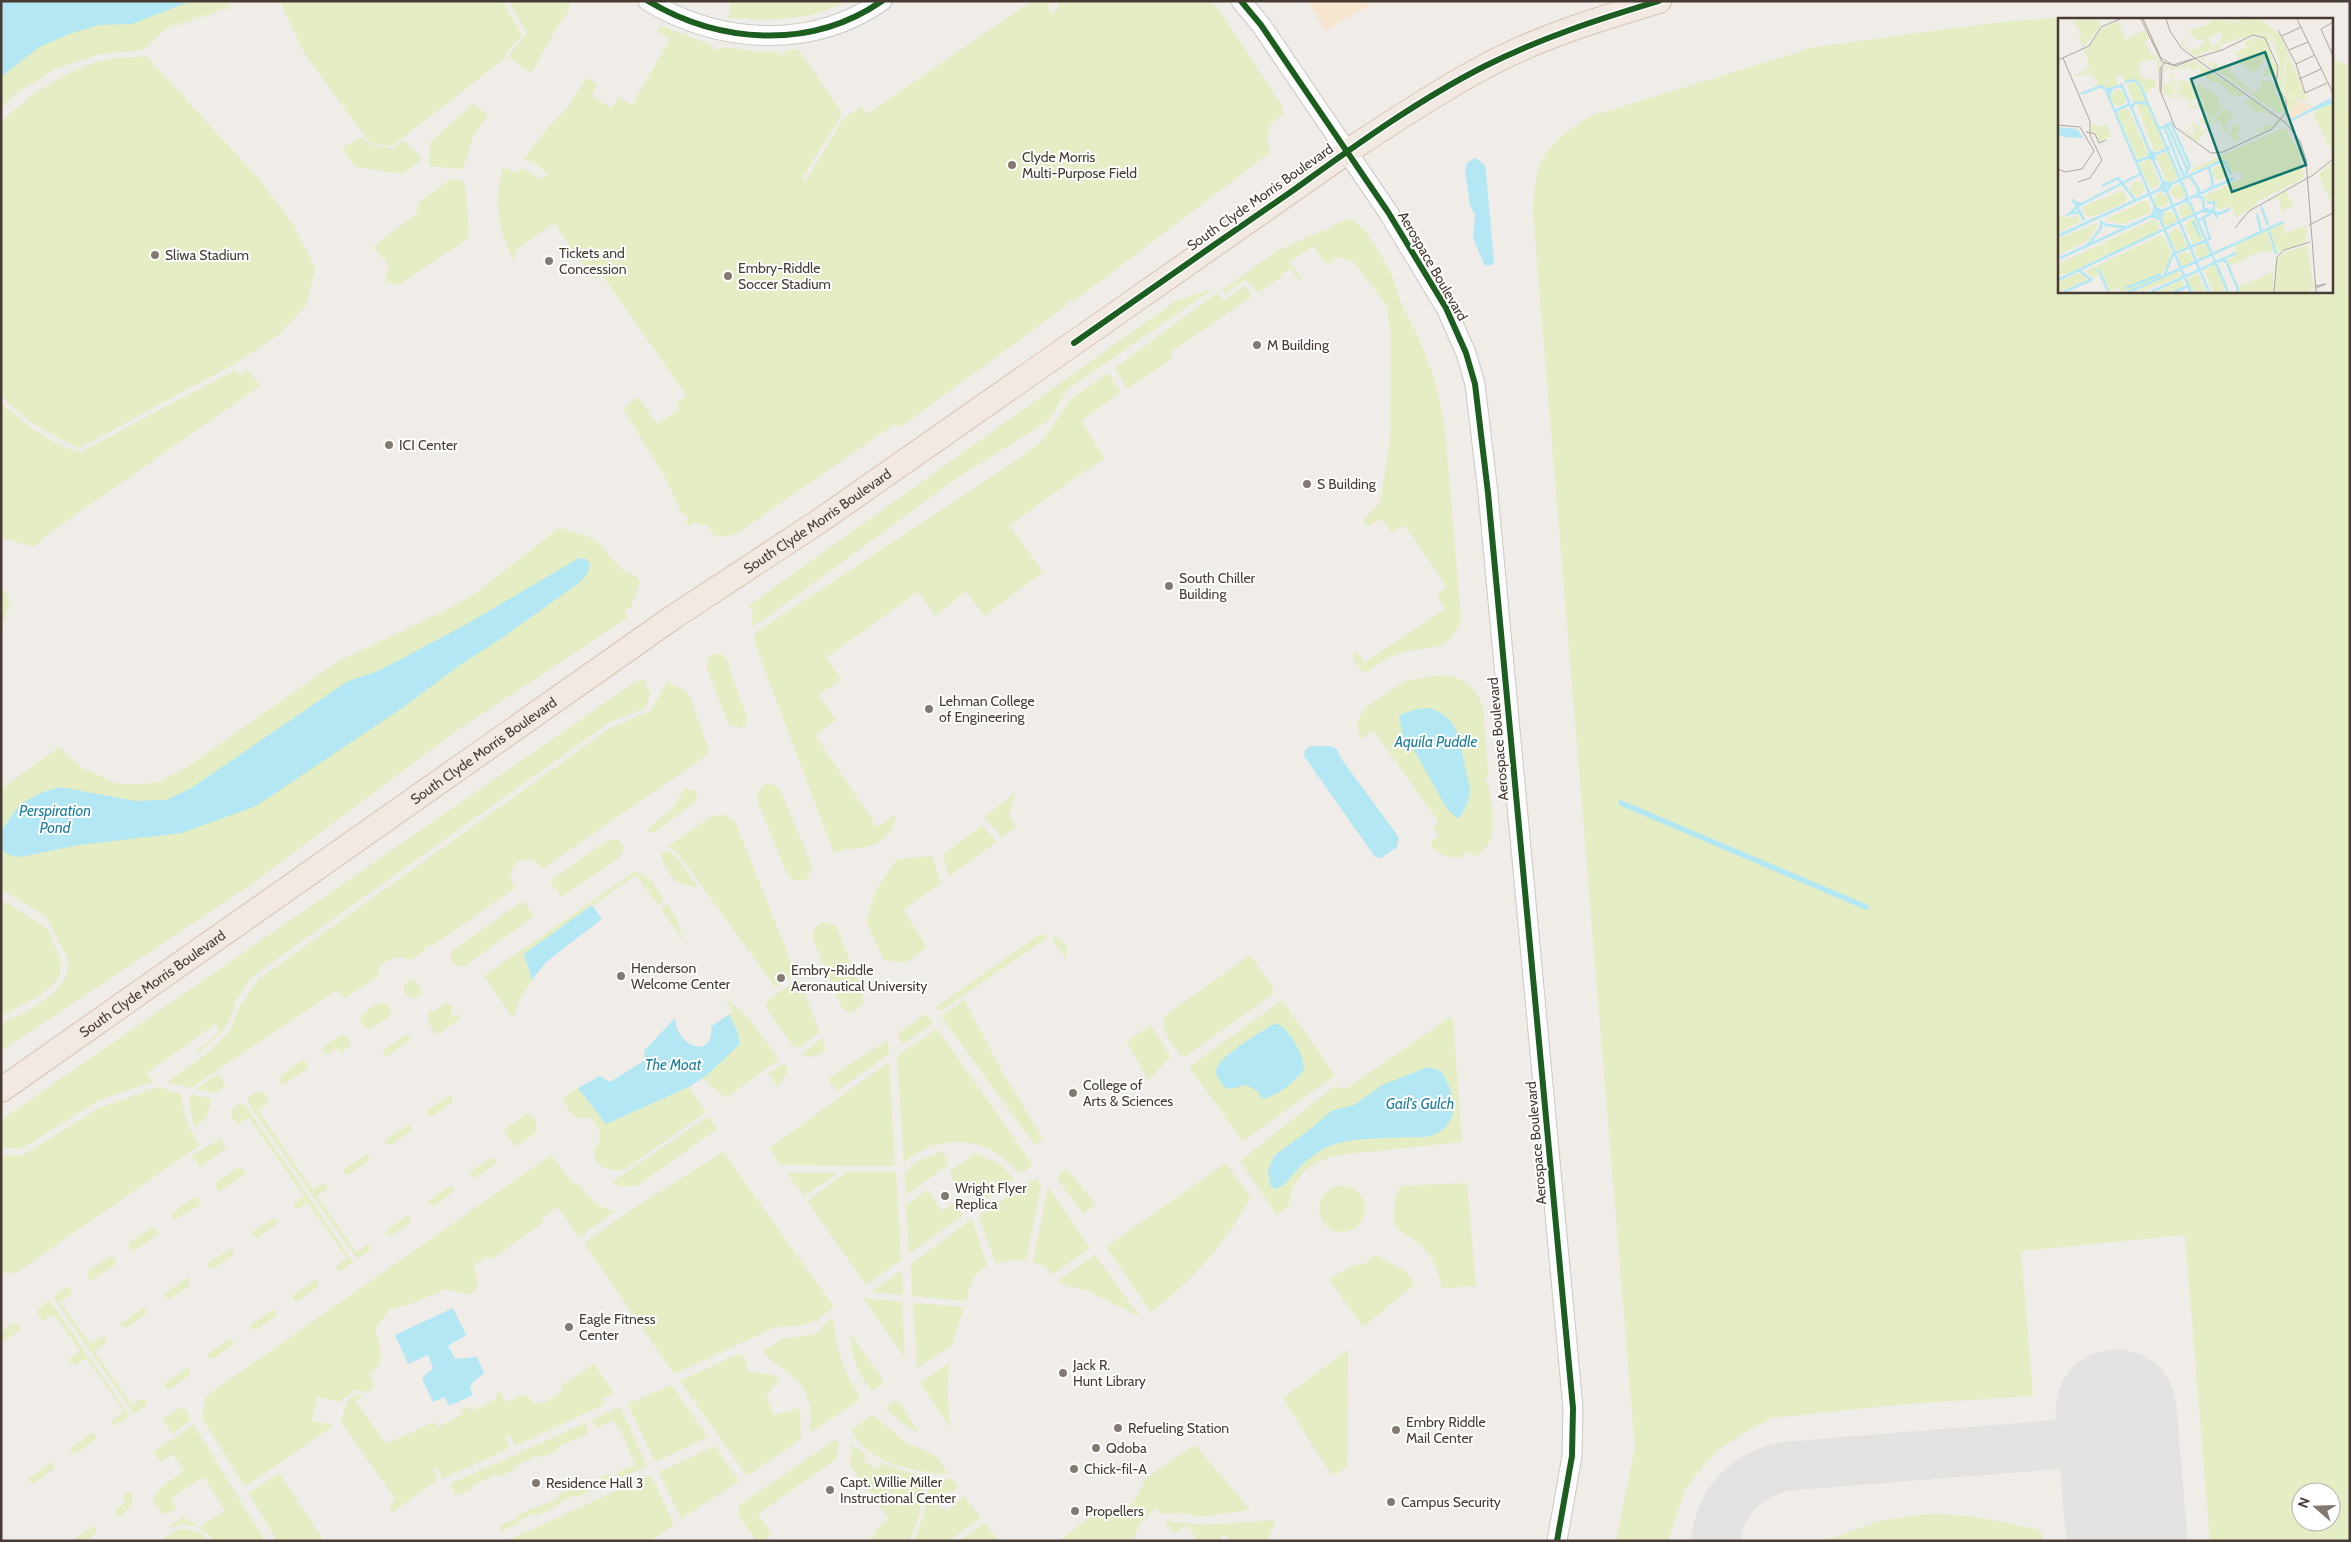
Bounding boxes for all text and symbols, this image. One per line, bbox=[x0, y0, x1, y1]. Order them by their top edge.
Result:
inset map bbox=[2058, 18, 2334, 292]
street label: South Clyde Morris Boulevard bbox=[1183, 140, 1337, 254]
place label: Clyde Morris Multi-Purpose Field bbox=[1022, 148, 1137, 182]
marker: Clyde Morris Multi-Purpose Field bbox=[1006, 159, 1018, 171]
street label: Aerospace Boulevard bbox=[1394, 208, 1472, 324]
place label: Tickets and Concession bbox=[559, 244, 627, 278]
place label: Sliwa Stadium bbox=[165, 246, 249, 264]
marker: Sliwa Stadium bbox=[149, 249, 161, 261]
marker: Tickets and Concession bbox=[543, 255, 555, 267]
place label: Embry-Riddle Soccer Stadium bbox=[738, 259, 831, 293]
marker: Embry-Riddle Soccer Stadium bbox=[722, 270, 734, 282]
place label: M Building bbox=[1267, 336, 1330, 354]
marker: M Building bbox=[1251, 339, 1263, 351]
place label: ICI Center bbox=[399, 436, 458, 454]
marker: ICI Center bbox=[383, 439, 395, 451]
street label: South Clyde Morris Boulevard bbox=[740, 465, 895, 578]
place label: S Building bbox=[1317, 475, 1377, 493]
marker: S Building bbox=[1301, 478, 1313, 490]
place label: South Chiller Building bbox=[1179, 569, 1256, 603]
marker: South Chiller Building bbox=[1163, 580, 1175, 592]
street label: Aerospace Boulevard bbox=[1484, 677, 1512, 801]
place label: Lehman College of Engineering bbox=[939, 692, 1035, 726]
street label: South Clyde Morris Boulevard bbox=[407, 693, 560, 808]
marker: Lehman College of Engineering bbox=[923, 703, 935, 715]
water label: Aquila Puddle bbox=[1394, 733, 1478, 751]
water label: Perspiration Pond bbox=[19, 802, 91, 837]
street label: South Clyde Morris Boulevard bbox=[76, 926, 229, 1041]
place label: Henderson Welcome Center bbox=[631, 959, 731, 993]
place label: Embry-Riddle Aeronautical University bbox=[791, 961, 927, 995]
marker: Henderson Welcome Center bbox=[615, 970, 627, 982]
marker: Embry-Riddle Aeronautical University bbox=[775, 972, 787, 984]
water label: The Moat bbox=[645, 1056, 702, 1074]
place label: College of Arts & Sciences bbox=[1083, 1076, 1173, 1110]
street label: Aerospace Boulevard bbox=[1522, 1081, 1550, 1205]
marker: College of Arts & Sciences bbox=[1067, 1087, 1079, 1099]
water label: Gail's Gulch bbox=[1386, 1095, 1454, 1113]
place label: Wright Flyer Replica bbox=[955, 1179, 1027, 1213]
marker: Wright Flyer Replica bbox=[939, 1190, 951, 1202]
place label: Eagle Fitness Center bbox=[579, 1310, 656, 1344]
marker: Eagle Fitness Center bbox=[563, 1321, 575, 1333]
place label: Jack R. Hunt Library bbox=[1072, 1356, 1146, 1390]
marker: Jack R. Hunt Library bbox=[1057, 1367, 1069, 1379]
place label: Embry Riddle Mail Center bbox=[1406, 1413, 1486, 1447]
place label: Refueling Station bbox=[1128, 1419, 1229, 1437]
marker: Refueling Station bbox=[1112, 1422, 1124, 1434]
marker: Embry Riddle Mail Center bbox=[1390, 1424, 1402, 1436]
place label: Qdoba bbox=[1106, 1439, 1147, 1457]
marker: Qdoba bbox=[1090, 1442, 1102, 1454]
place label: Chick-fil-A bbox=[1084, 1460, 1147, 1478]
marker: Chick-fil-A bbox=[1068, 1463, 1080, 1475]
place label: Capt. Willie Miller Instructional Center bbox=[840, 1473, 956, 1507]
place label: Residence Hall 3 bbox=[546, 1474, 643, 1492]
marker: Residence Hall 3 bbox=[530, 1477, 542, 1489]
north arrow bbox=[2291, 1482, 2341, 1532]
marker: Capt. Willie Miller Instructional Center bbox=[824, 1484, 836, 1496]
place label: Campus Security bbox=[1401, 1493, 1501, 1511]
text: N bbox=[2294, 1495, 2314, 1510]
marker: Campus Security bbox=[1385, 1496, 1397, 1508]
place label: Propellers bbox=[1085, 1502, 1144, 1520]
marker: Propellers bbox=[1069, 1505, 1081, 1517]

